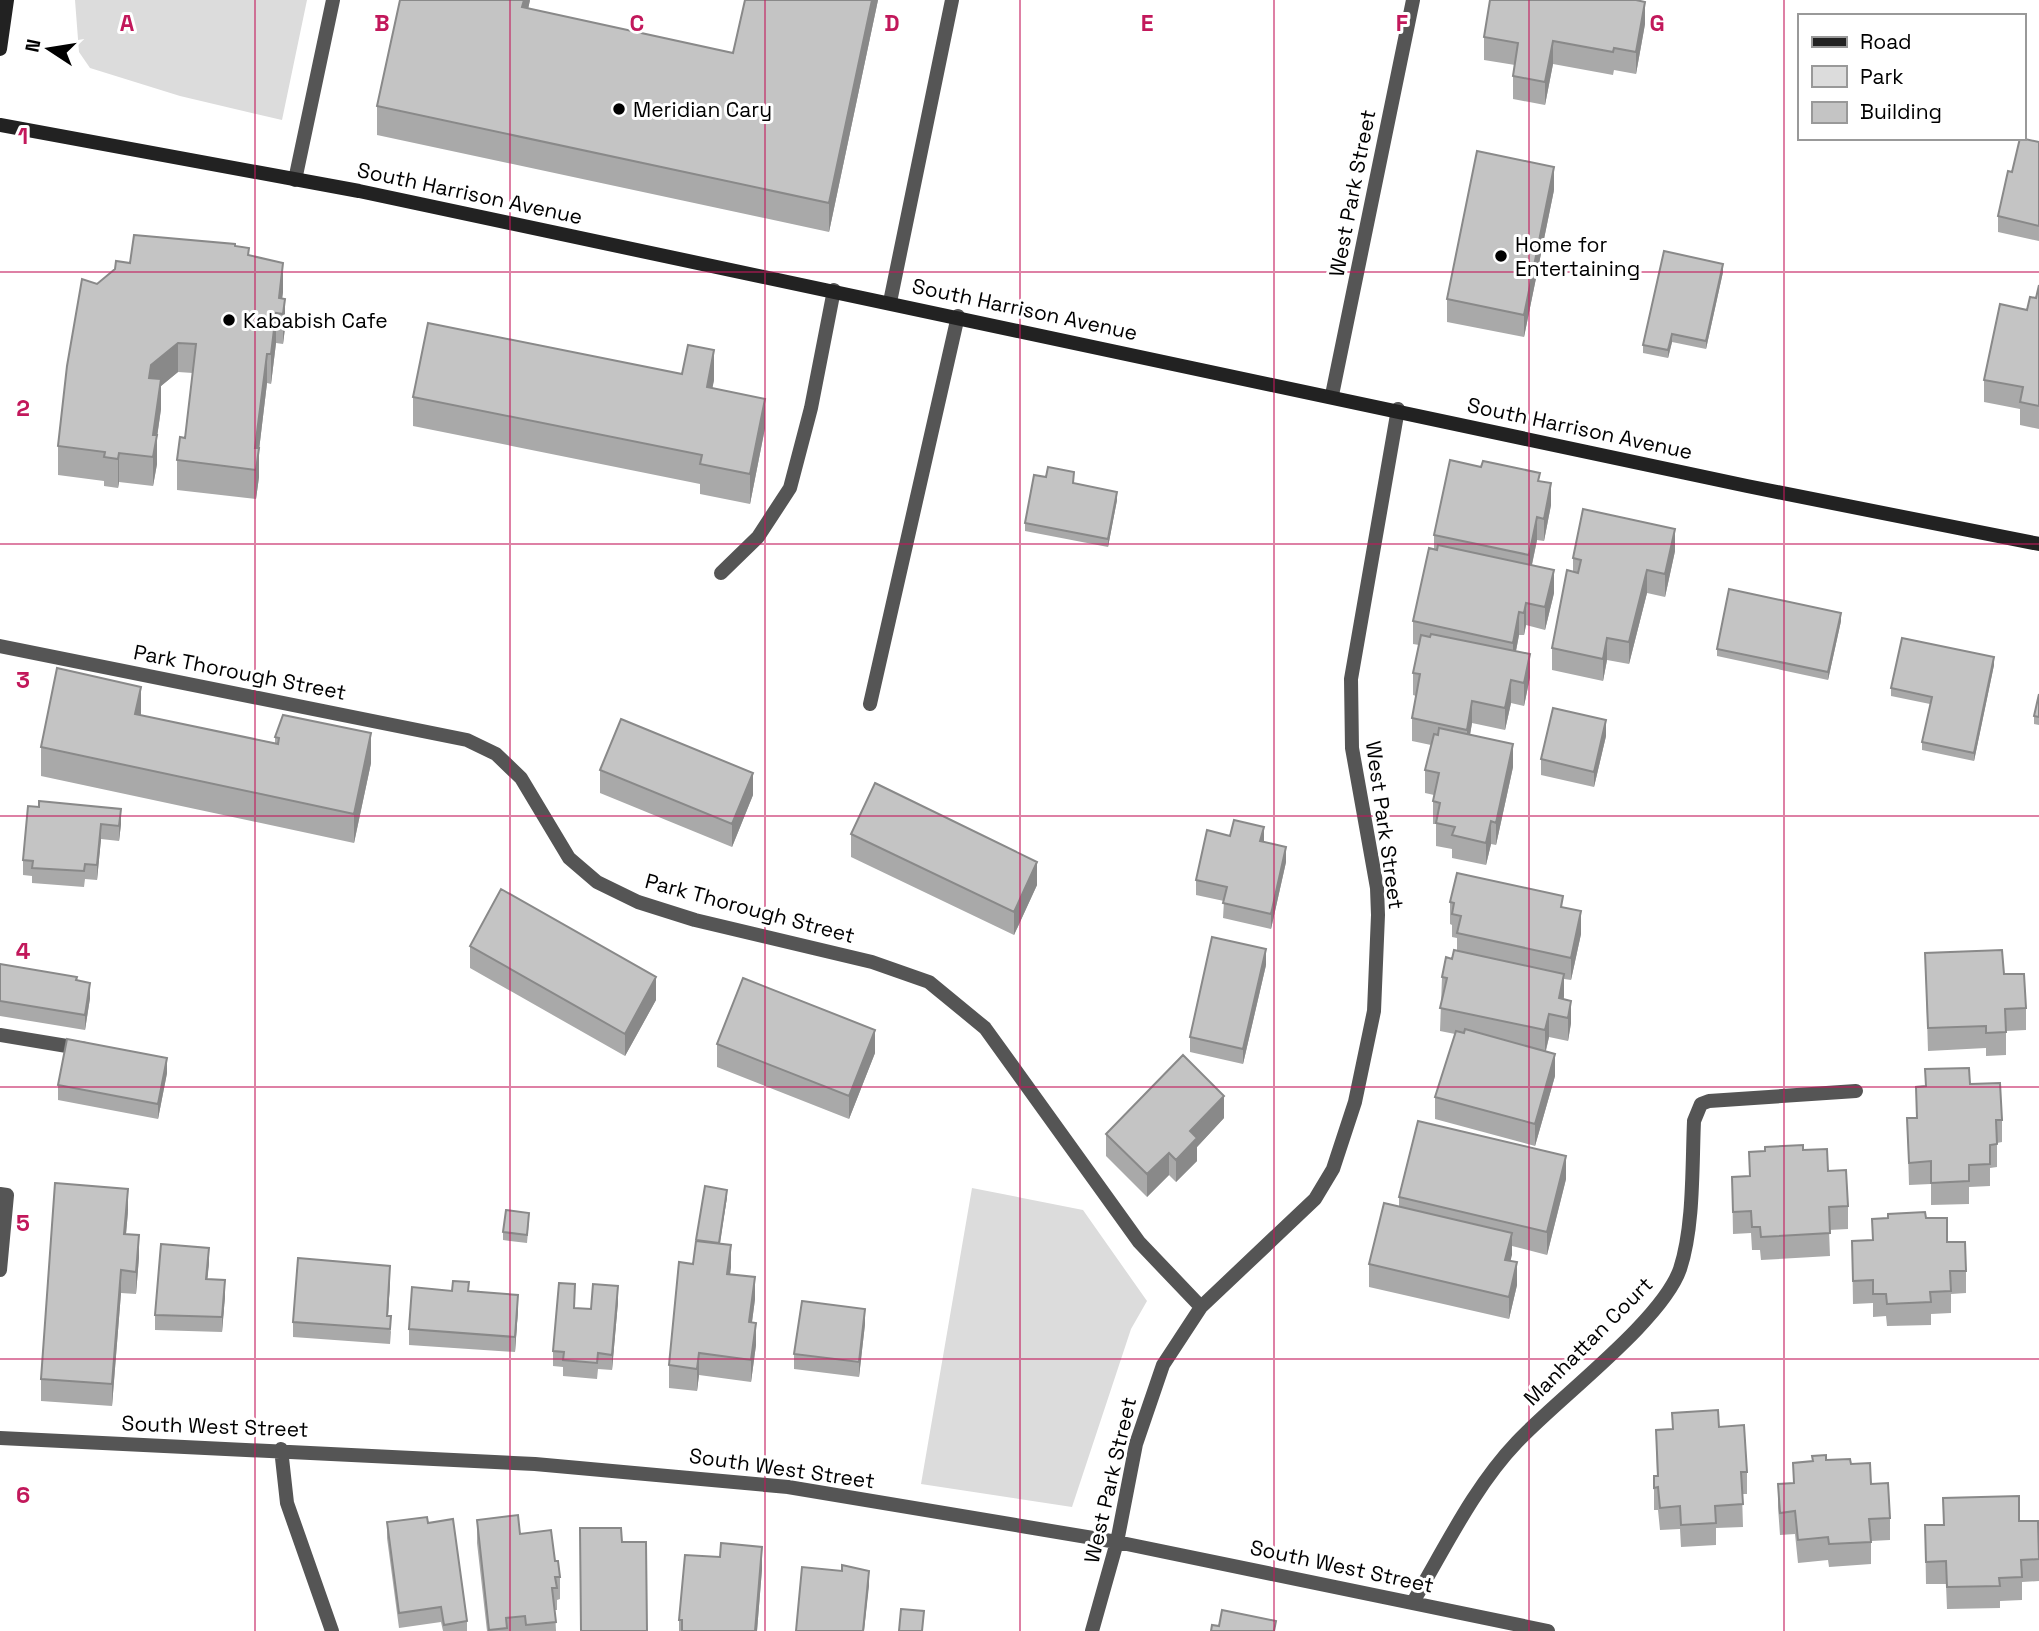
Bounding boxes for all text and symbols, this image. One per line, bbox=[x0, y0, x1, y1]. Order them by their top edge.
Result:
text: A bbox=[120, 8, 135, 38]
text: B bbox=[374, 8, 390, 38]
text: C bbox=[630, 8, 644, 38]
text: D bbox=[884, 8, 900, 38]
text: E bbox=[1141, 8, 1153, 38]
text: F bbox=[1396, 8, 1408, 38]
text: G bbox=[1649, 8, 1665, 38]
north arrow bbox=[14, 14, 84, 84]
legend bbox=[1798, 14, 2025, 140]
text: Road bbox=[1860, 28, 1912, 55]
text: N bbox=[19, 37, 46, 54]
text: Park bbox=[1860, 63, 1904, 90]
place label: Meridian Cary bbox=[633, 96, 772, 123]
text: Building bbox=[1860, 98, 1942, 125]
marker: Meridian Cary bbox=[611, 101, 627, 117]
street label: West Park Street bbox=[1323, 107, 1381, 279]
text: 1 bbox=[18, 121, 28, 151]
street label: South Harrison Avenue bbox=[355, 156, 585, 230]
place label: Home for Entertaining bbox=[1515, 231, 1640, 282]
marker: Home for Entertaining bbox=[1493, 248, 1509, 264]
street label: South Harrison Avenue bbox=[910, 272, 1140, 346]
place label: Kababish Cafe bbox=[243, 307, 388, 334]
marker: Kababish Cafe bbox=[221, 312, 237, 328]
street label: South Harrison Avenue bbox=[1465, 391, 1695, 465]
text: 2 bbox=[16, 393, 30, 423]
street label: Park Thorough Street bbox=[131, 638, 349, 706]
text: 3 bbox=[16, 665, 30, 695]
street label: West Park Street bbox=[1360, 739, 1410, 911]
street label: Park Thorough Street bbox=[642, 867, 858, 949]
text: 4 bbox=[16, 936, 31, 966]
text: 5 bbox=[16, 1208, 30, 1238]
street label: Manhattan Court bbox=[1518, 1271, 1658, 1411]
street label: West Park Street bbox=[1078, 1394, 1142, 1566]
street label: South West Street bbox=[121, 1409, 309, 1443]
street label: South West Street bbox=[688, 1442, 876, 1494]
text: 6 bbox=[16, 1480, 30, 1510]
street label: South West Street bbox=[1248, 1533, 1436, 1599]

